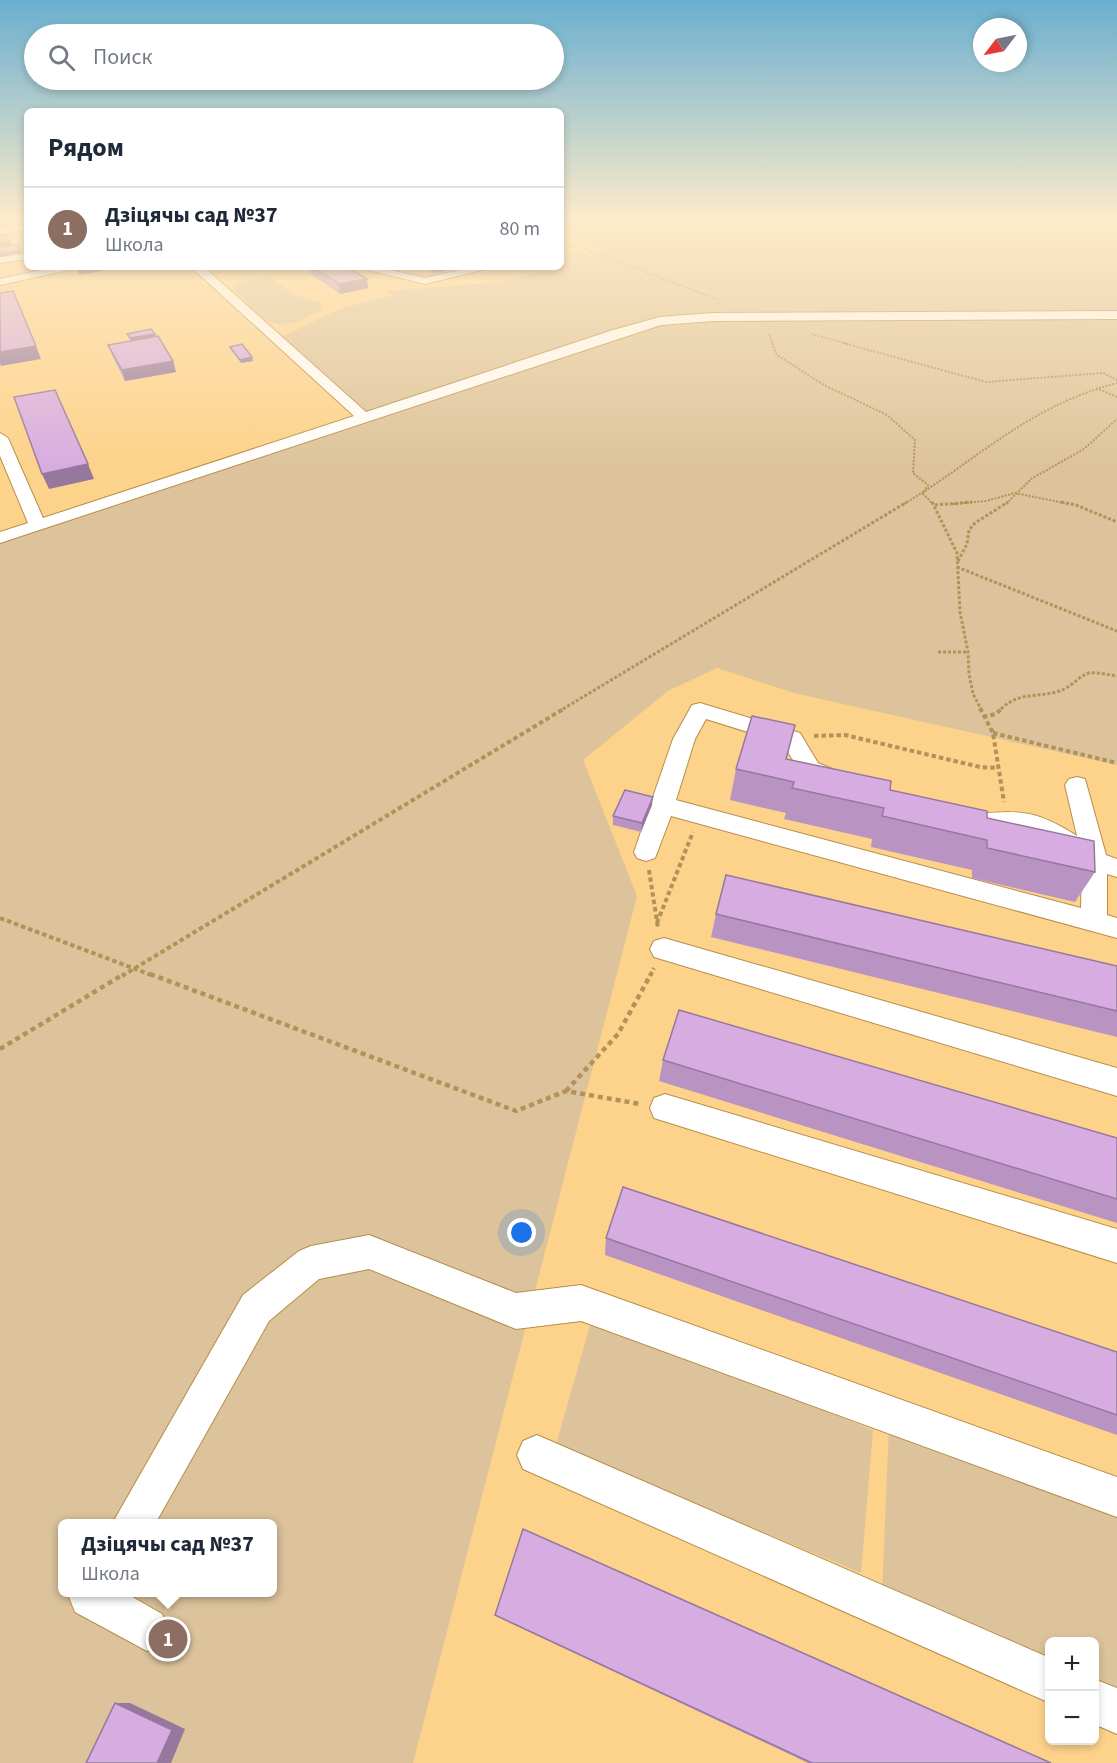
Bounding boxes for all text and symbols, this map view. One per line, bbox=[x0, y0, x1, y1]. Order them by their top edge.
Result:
north arrow bbox=[973, 18, 1027, 72]
search box bbox=[24, 24, 564, 90]
icon: search bbox=[45, 41, 78, 74]
text: Поиск bbox=[93, 41, 152, 73]
text: Рядом bbox=[48, 129, 124, 166]
text: Дзіцячы сад №37 bbox=[105, 199, 278, 231]
text: 1 bbox=[62, 215, 73, 243]
text: 80 m bbox=[500, 215, 540, 243]
text: Школа bbox=[105, 231, 164, 259]
your location bbox=[507, 1218, 536, 1247]
popup bbox=[58, 1519, 277, 1597]
text: Дзіцячы сад №37 bbox=[81, 1528, 254, 1560]
text: Школа bbox=[81, 1560, 140, 1588]
pin: 1 bbox=[148, 1616, 188, 1662]
map controls bbox=[1045, 1637, 1099, 1745]
button: + bbox=[1045, 1637, 1099, 1691]
button: − bbox=[1045, 1691, 1099, 1745]

